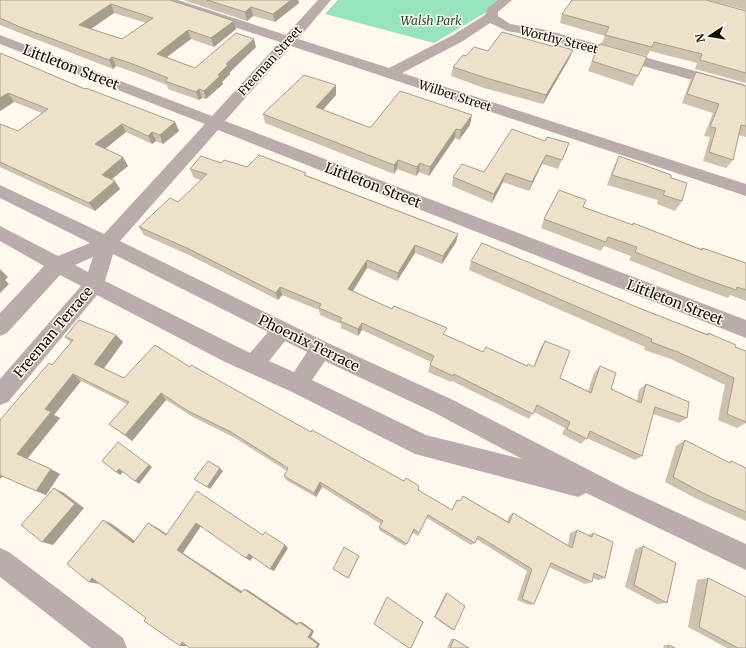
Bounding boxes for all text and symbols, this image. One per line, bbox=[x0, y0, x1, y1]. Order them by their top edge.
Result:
park label: Walsh Park bbox=[401, 13, 462, 28]
north arrow bbox=[690, 16, 730, 56]
street label: Worthy Street bbox=[517, 22, 600, 57]
street label: Freeman Street bbox=[235, 23, 305, 99]
text: N bbox=[692, 32, 708, 44]
street label: Littleton Street bbox=[20, 40, 122, 94]
street label: Wilber Street bbox=[416, 76, 494, 114]
street label: Littleton Street bbox=[322, 158, 424, 212]
street label: Littleton Street bbox=[624, 275, 726, 329]
street label: Freeman Terrace bbox=[9, 283, 97, 381]
street label: Phoenix Terrace bbox=[256, 311, 362, 375]

